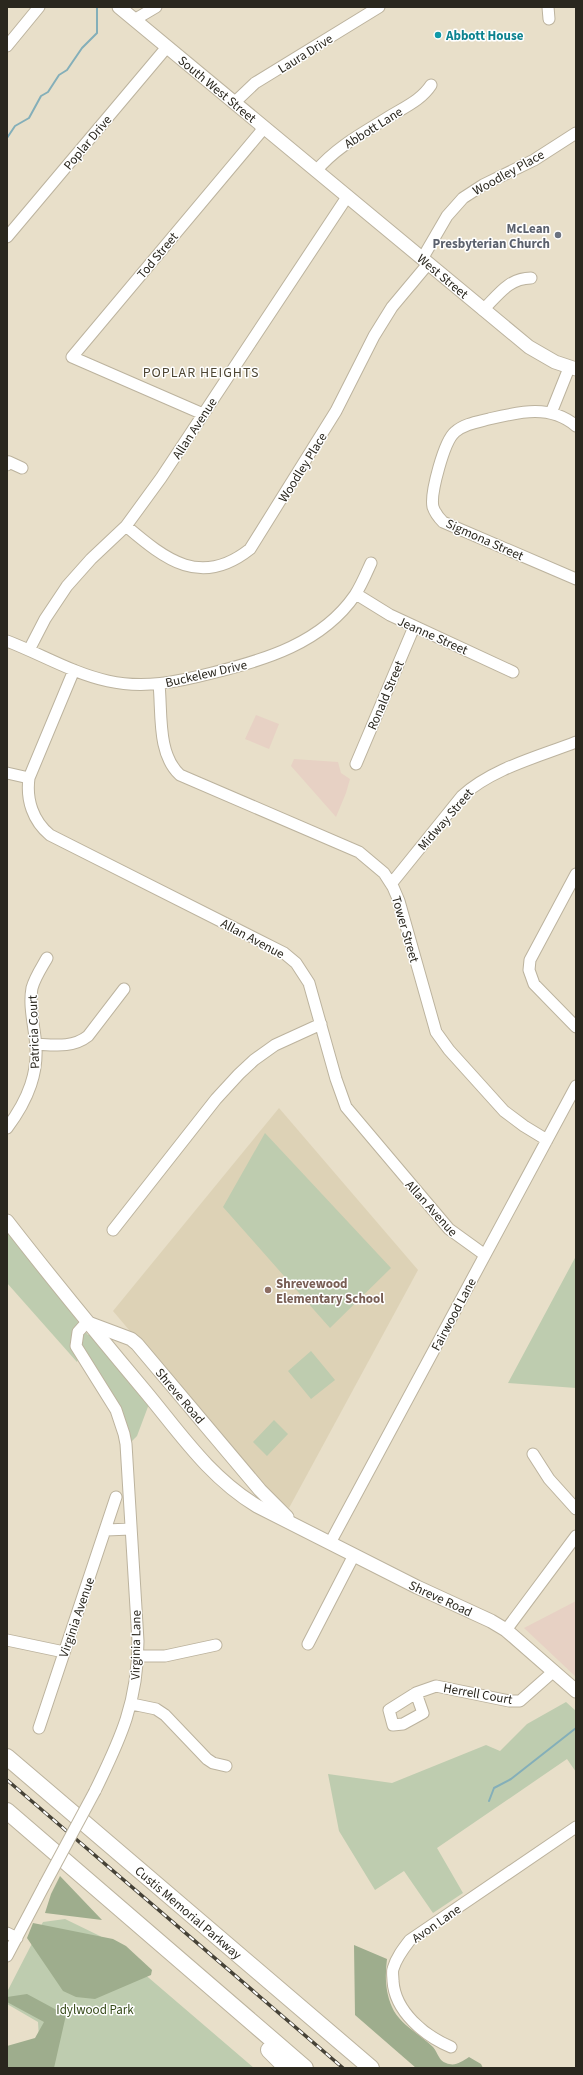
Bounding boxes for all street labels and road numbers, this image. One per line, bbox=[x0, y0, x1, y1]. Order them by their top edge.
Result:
street label: Laura Drive bbox=[275, 30, 336, 78]
street label: South West Street bbox=[174, 52, 260, 128]
street label: Abbott Lane bbox=[341, 103, 406, 153]
street label: Poplar Drive bbox=[60, 111, 116, 174]
street label: Woodley Place bbox=[469, 146, 548, 200]
street label: Tod Street bbox=[133, 228, 183, 283]
street label: West Street bbox=[413, 250, 472, 303]
street label: Allan Avenue bbox=[168, 394, 221, 463]
street label: Woodley Place bbox=[274, 429, 332, 506]
street label: Sigmona Street bbox=[443, 515, 527, 565]
street label: Jeanne Street bbox=[395, 612, 471, 660]
street label: Buckelew Drive bbox=[164, 656, 249, 692]
street label: Ronald Street bbox=[363, 657, 409, 733]
street label: Midway Street bbox=[414, 784, 478, 855]
street label: Tower Street bbox=[387, 894, 423, 965]
street label: Allan Avenue bbox=[217, 914, 288, 963]
street label: Patricia Court bbox=[24, 994, 44, 1069]
street label: Allan Avenue bbox=[401, 1177, 461, 1241]
street label: Fairwood Lane bbox=[427, 1275, 481, 1354]
street label: Shreve Road bbox=[151, 1364, 208, 1428]
street label: Virginia Avenue bbox=[55, 1575, 99, 1660]
street label: Shreve Road bbox=[406, 1576, 475, 1621]
street label: Virginia Lane bbox=[126, 1610, 146, 1680]
street label: Herrell Court bbox=[442, 1679, 514, 1709]
street label: Custis Memorial Parkway bbox=[131, 1862, 245, 1964]
street label: Avon Lane bbox=[408, 1900, 465, 1947]

